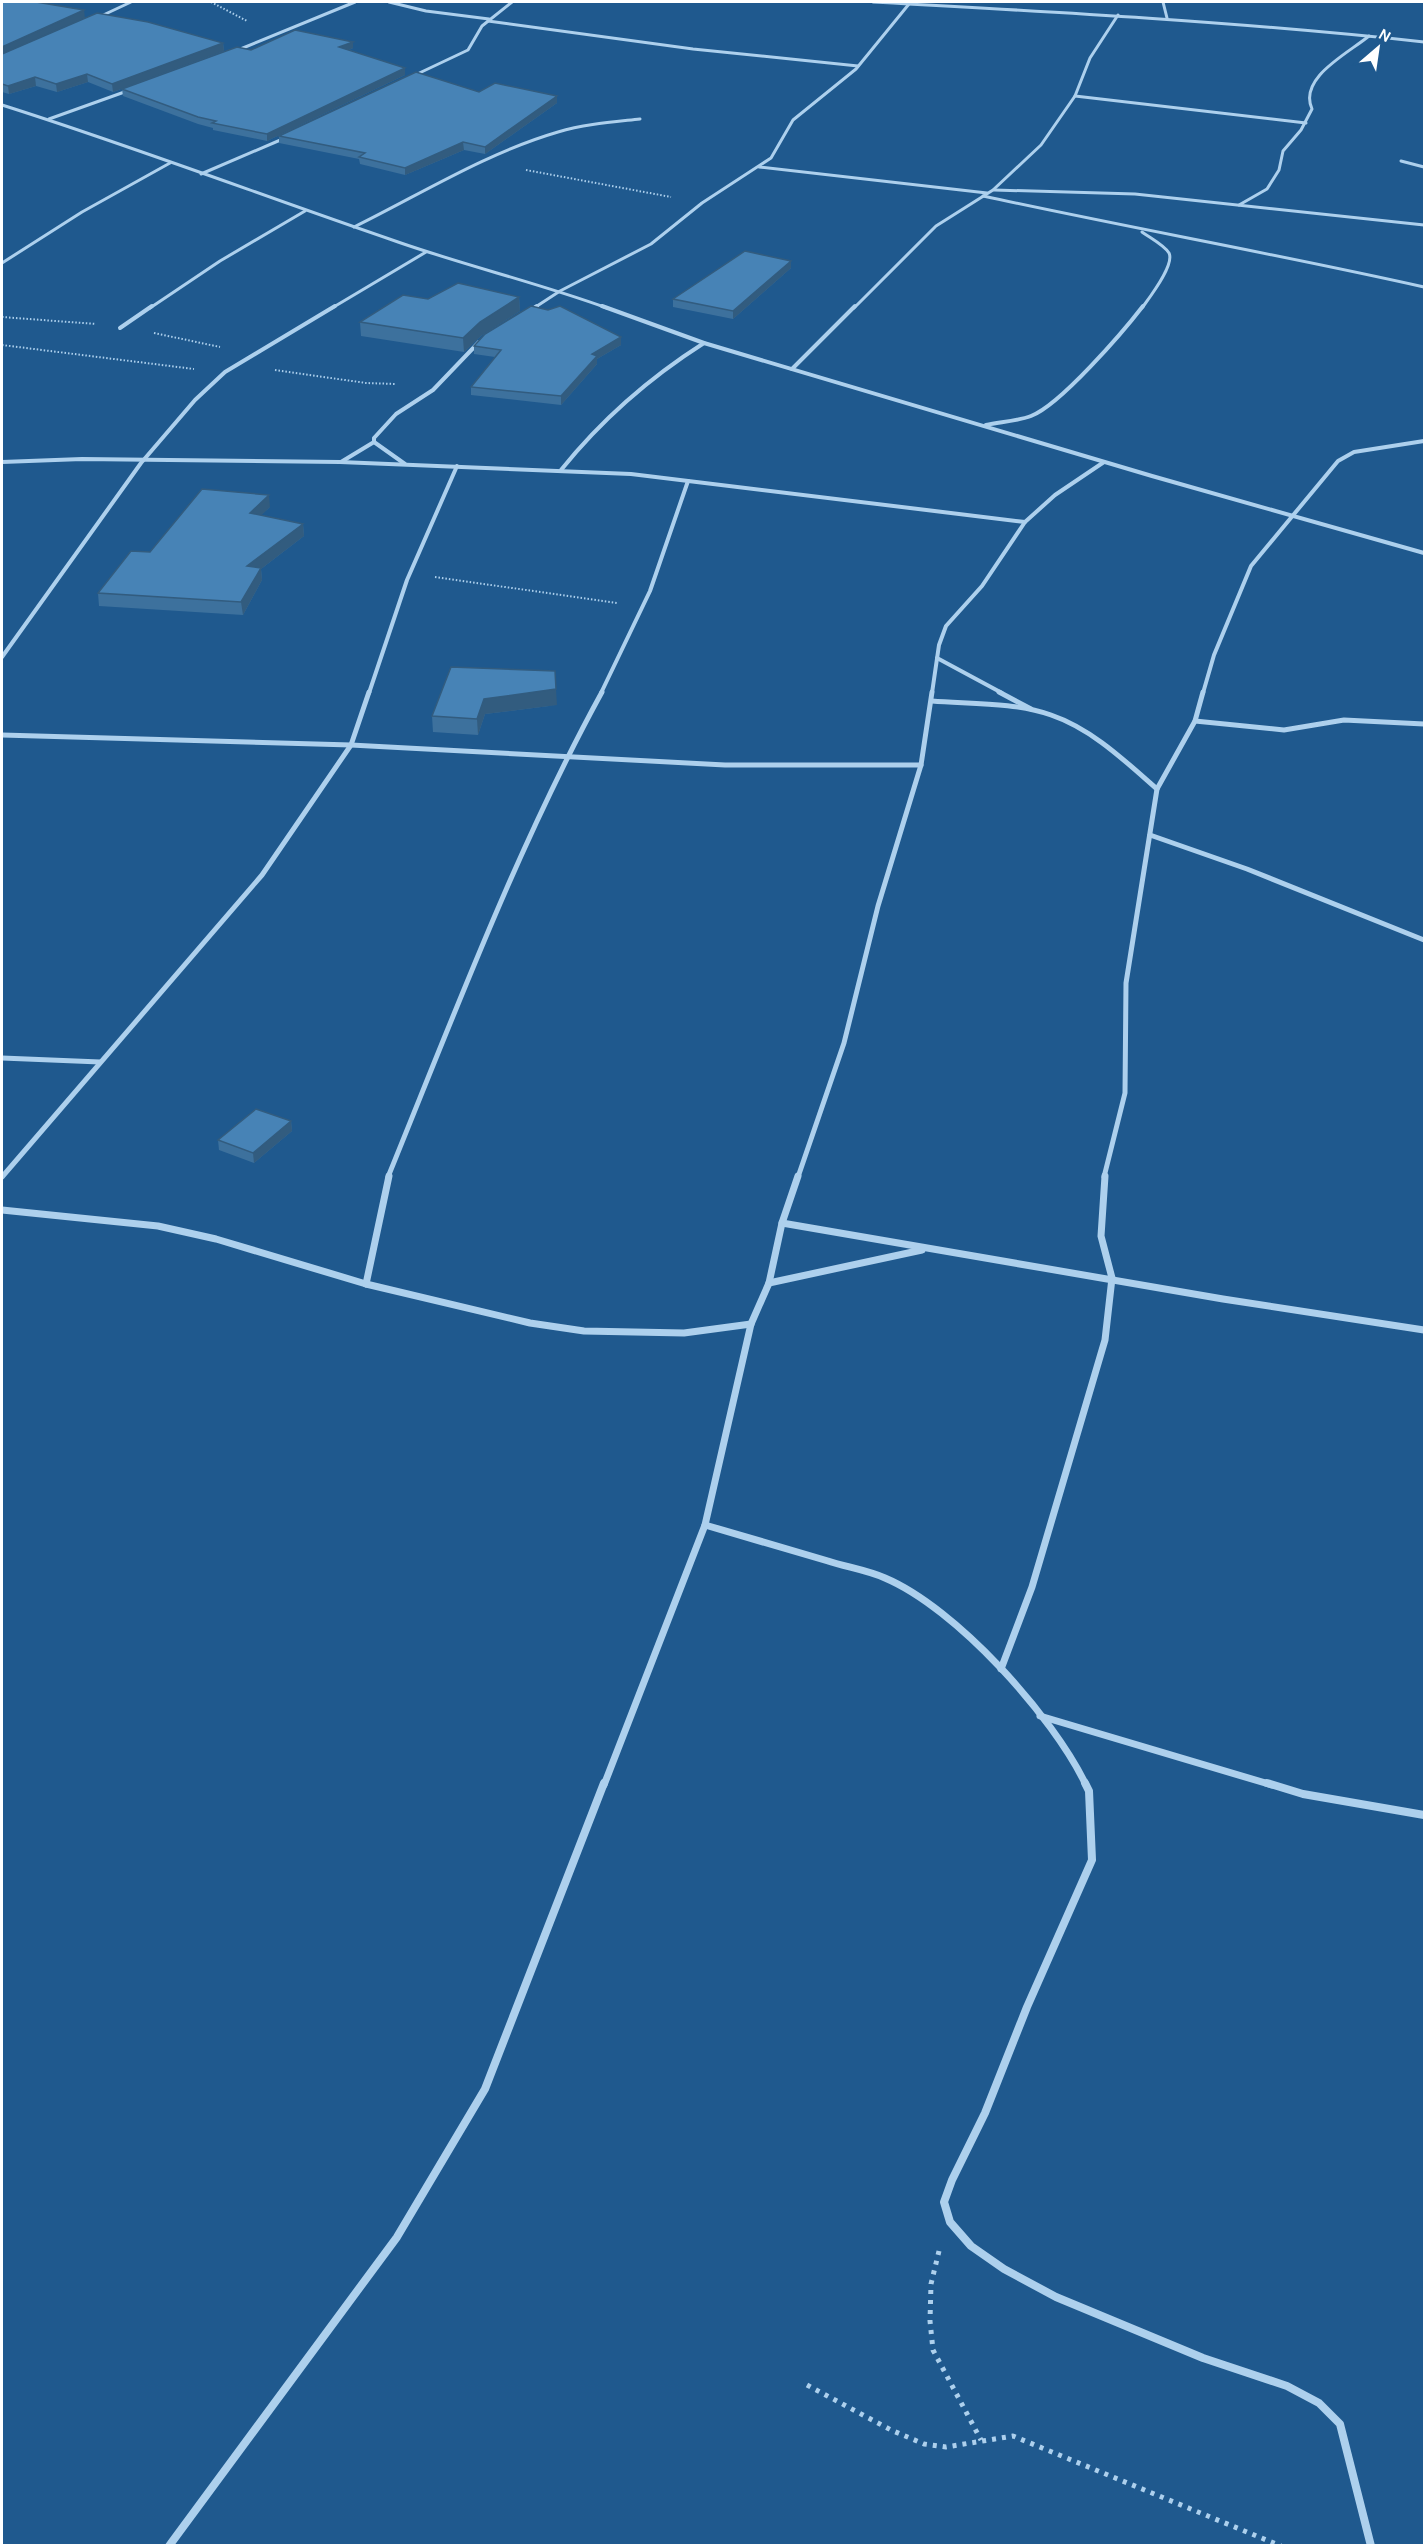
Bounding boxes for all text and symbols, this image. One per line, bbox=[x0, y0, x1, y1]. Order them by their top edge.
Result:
north arrow bbox=[1348, 18, 1408, 78]
text: N bbox=[1375, 24, 1395, 46]

